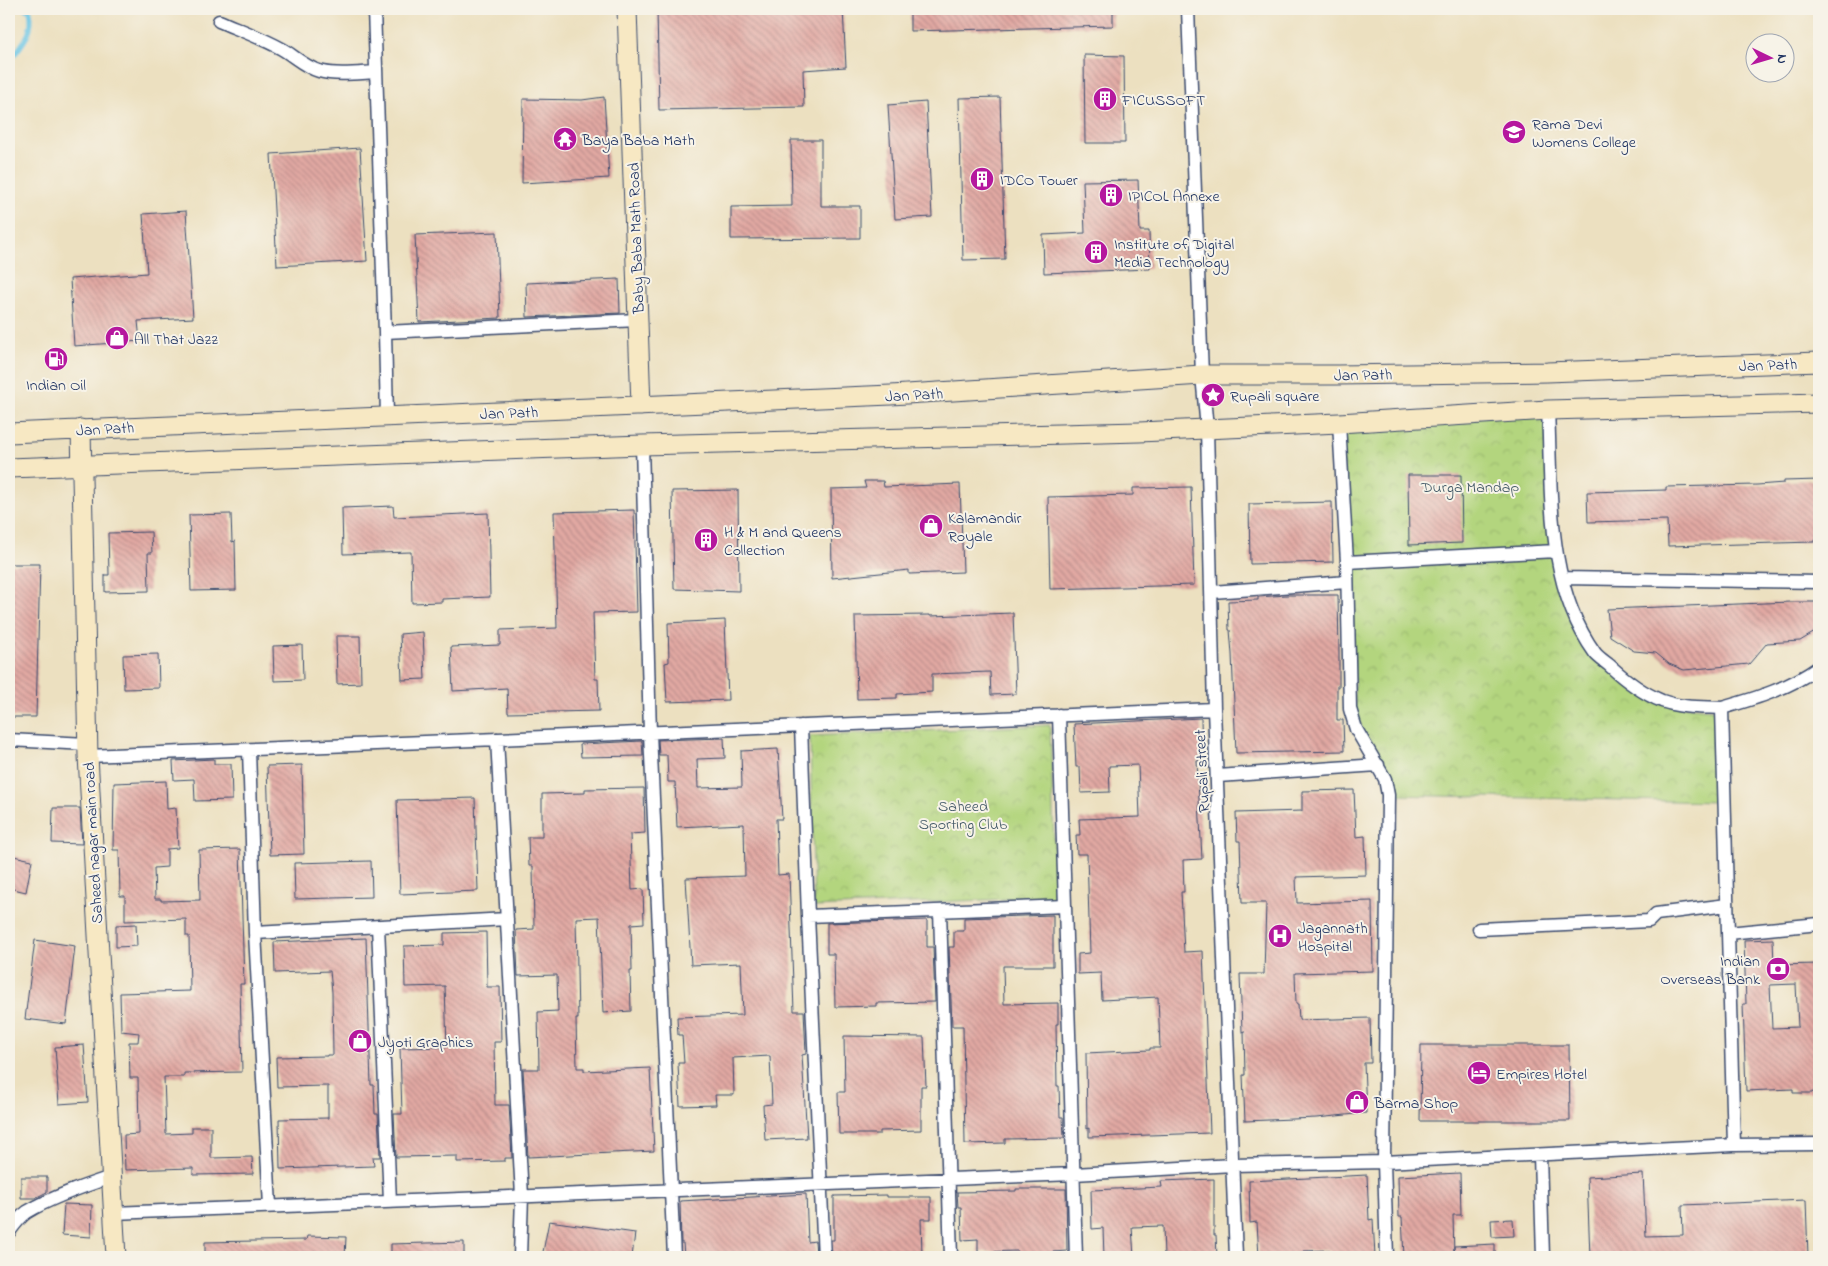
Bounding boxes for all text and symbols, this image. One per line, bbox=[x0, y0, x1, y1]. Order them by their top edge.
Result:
north arrow bbox=[1746, 32, 1796, 82]
text: N bbox=[1771, 53, 1792, 65]
building icon: FICUSSOFT bbox=[1092, 86, 1118, 112]
place label: FICUSSOFT bbox=[1121, 89, 1205, 113]
place label: Rama Devi Womens College bbox=[1532, 113, 1637, 155]
school or university icon: Rama Devi Womens College bbox=[1501, 119, 1527, 145]
temple icon: Baya Baba Math bbox=[552, 126, 578, 152]
place label: Baya Baba Math bbox=[581, 129, 695, 153]
street label: Baby Baba Math Road bbox=[622, 162, 652, 315]
building icon: IDCO Tower bbox=[969, 166, 995, 192]
place label: IDCO Tower bbox=[1000, 169, 1078, 193]
building icon: IPICOL Annexe bbox=[1098, 182, 1124, 208]
place label: IPICOL Annexe bbox=[1128, 185, 1221, 209]
place label: Institute of Digital Media Technology bbox=[1114, 233, 1235, 275]
building icon: Institute of Digital Media Technology bbox=[1083, 239, 1109, 265]
shop icon: All That Jazz bbox=[104, 325, 130, 351]
place label: All That Jazz bbox=[134, 328, 218, 352]
fuel station icon: Indian Oil bbox=[43, 346, 69, 372]
street label: Jan Path bbox=[1739, 353, 1798, 379]
street label: Jan Path bbox=[1334, 363, 1392, 389]
place label: Indian Oil bbox=[26, 374, 86, 398]
street label: Jan Path bbox=[884, 382, 944, 410]
place icon: Rupali square bbox=[1200, 382, 1226, 408]
place label: Rupali square bbox=[1230, 385, 1320, 409]
street label: Jan Path bbox=[480, 401, 539, 427]
street label: Jan Path bbox=[75, 416, 135, 444]
park label: Durga Mandap bbox=[1420, 476, 1519, 500]
place label: Kalamandir Royale bbox=[948, 507, 1022, 549]
shop icon: Kalamandir Royale bbox=[918, 513, 944, 539]
place label: H & M and Queens Collection bbox=[724, 521, 842, 563]
building icon: H & M and Queens Collection bbox=[693, 527, 719, 553]
street label: Rupali street bbox=[1189, 728, 1217, 813]
street label: Saheed nagar main road bbox=[78, 761, 110, 924]
park label: Saheed Sporting Club bbox=[919, 795, 1008, 837]
place label: Jagannath Hospital bbox=[1298, 917, 1368, 959]
hospital icon: Jagannath Hospital bbox=[1267, 923, 1293, 949]
place label: Indian Overseas Bank bbox=[1660, 950, 1761, 992]
bank icon: Indian Overseas Bank bbox=[1765, 956, 1791, 982]
shop icon: Jyoti Graphics bbox=[347, 1028, 373, 1054]
place label: Jyoti Graphics bbox=[378, 1031, 473, 1055]
hotel icon: Empires Hotel bbox=[1466, 1060, 1492, 1086]
place label: Empires Hotel bbox=[1496, 1063, 1587, 1087]
shop icon: Barma Shop bbox=[1344, 1089, 1370, 1115]
place label: Barma Shop bbox=[1373, 1092, 1459, 1116]

